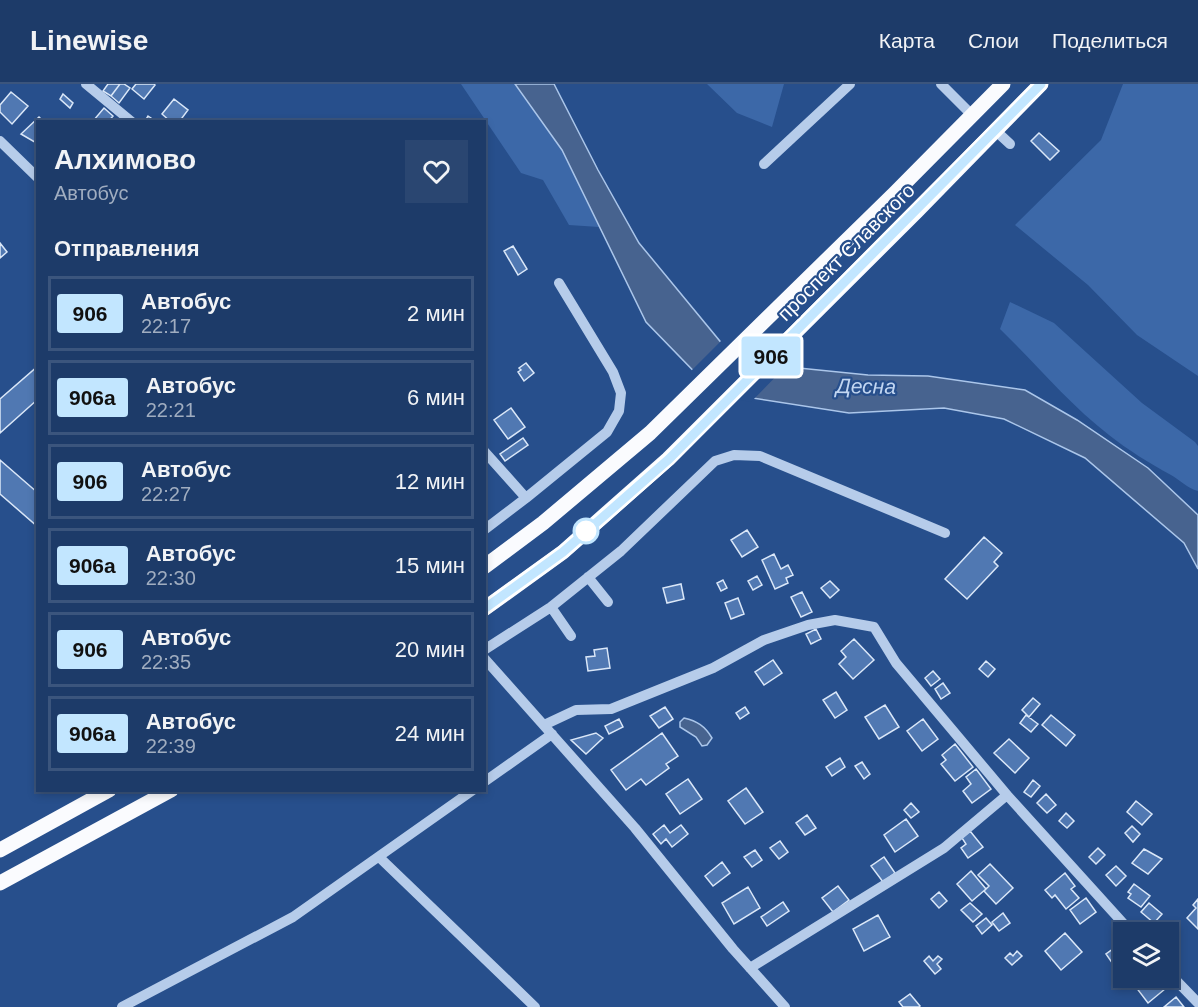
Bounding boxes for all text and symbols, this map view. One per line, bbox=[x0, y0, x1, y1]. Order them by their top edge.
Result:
text: Linewise bbox=[30, 25, 148, 56]
text: Карта bbox=[879, 29, 935, 52]
text: Слои bbox=[968, 29, 1019, 52]
text: Поделиться bbox=[1052, 29, 1168, 52]
button: heart bbox=[405, 140, 468, 203]
text: Алхимово bbox=[54, 144, 196, 175]
street label: проспект Славского bbox=[773, 179, 919, 325]
text: Автобус bbox=[54, 182, 128, 204]
text: Отправления bbox=[54, 236, 200, 261]
text: Автобус bbox=[141, 289, 231, 314]
text: 2 мин bbox=[407, 301, 465, 326]
text: 906 bbox=[72, 302, 108, 325]
text: 22:17 bbox=[141, 315, 191, 337]
line badge: 906 bbox=[736, 336, 806, 376]
text: 906 bbox=[753, 345, 789, 368]
text: Автобус bbox=[146, 373, 236, 398]
water label: Десна bbox=[834, 374, 896, 398]
text: 6 мин bbox=[407, 385, 465, 410]
text: 906а bbox=[69, 386, 116, 409]
text: 22:21 bbox=[146, 399, 196, 421]
text: Автобус bbox=[141, 457, 231, 482]
text: 12 мин bbox=[395, 469, 465, 494]
text: 906 bbox=[72, 470, 108, 493]
text: 22:27 bbox=[141, 483, 191, 505]
unlabelled marker bbox=[573, 518, 599, 544]
text: Автобус bbox=[146, 541, 236, 566]
text: 15 мин bbox=[395, 553, 465, 578]
text: 906а bbox=[69, 554, 116, 577]
text: 22:30 bbox=[146, 567, 196, 589]
text: Автобус bbox=[141, 625, 231, 650]
text: 20 мин bbox=[395, 637, 465, 662]
text: 906 bbox=[72, 638, 108, 661]
text: 22:35 bbox=[141, 651, 191, 673]
text: Автобус bbox=[146, 709, 236, 734]
text: 24 мин bbox=[395, 721, 465, 746]
text: 906а bbox=[69, 722, 116, 745]
text: 22:39 bbox=[146, 735, 196, 757]
map controls bbox=[1113, 922, 1179, 988]
button: layers bbox=[1113, 922, 1179, 988]

